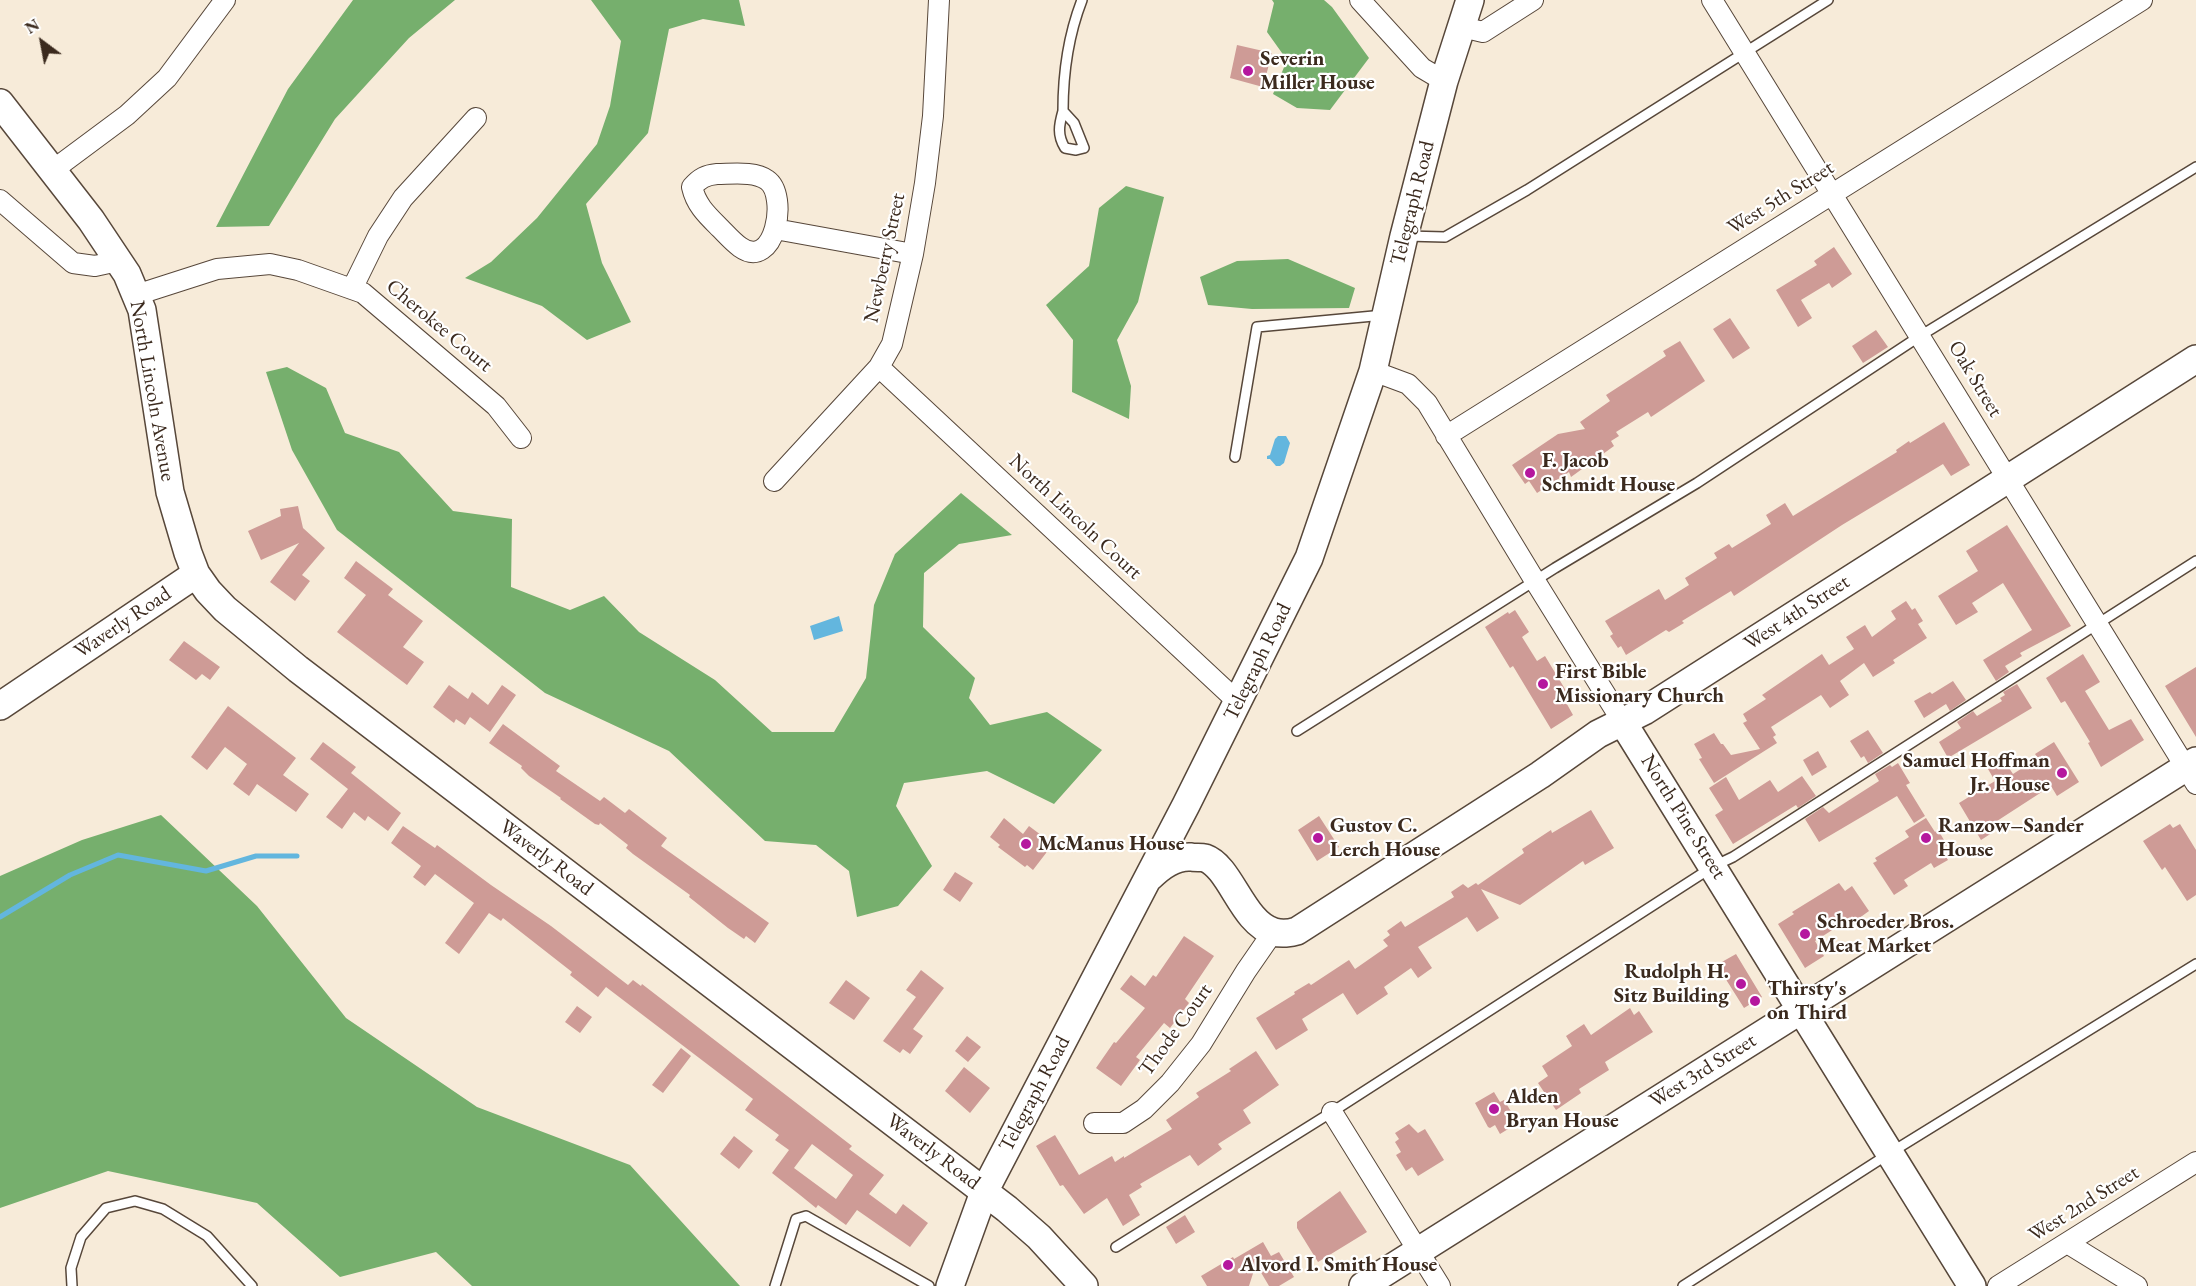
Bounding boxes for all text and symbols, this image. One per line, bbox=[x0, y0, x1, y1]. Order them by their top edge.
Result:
north arrow bbox=[12, 12, 72, 72]
text: N bbox=[21, 14, 43, 39]
place label: Severin Miller House bbox=[1260, 46, 1375, 96]
marker: Severin Miller House bbox=[1241, 64, 1255, 78]
street label: Telegraph Road bbox=[1385, 138, 1441, 268]
street label: West 5th Street bbox=[1723, 155, 1839, 241]
street label: Newberry Street bbox=[859, 191, 911, 325]
street label: Cherokee Court bbox=[381, 274, 497, 378]
street label: North Lincoln Avenue bbox=[124, 299, 180, 483]
street label: Oak Street bbox=[1942, 336, 2008, 422]
place label: F. Jacob Schmidt House bbox=[1542, 448, 1675, 498]
street label: North Lincoln Court bbox=[1003, 449, 1147, 585]
marker: F. Jacob Schmidt House bbox=[1523, 466, 1537, 480]
street label: West 4th Street bbox=[1740, 570, 1854, 656]
street label: Waverly Road bbox=[70, 581, 176, 665]
street label: Telegraph Road bbox=[1219, 599, 1297, 725]
place label: First Bible Missionary Church bbox=[1555, 659, 1724, 709]
marker: First Bible Missionary Church bbox=[1536, 677, 1550, 691]
place label: Samuel Hoffman Jr. House bbox=[1903, 748, 2050, 798]
street label: North Pine Street bbox=[1635, 750, 1731, 884]
marker: Samuel Hoffman Jr. House bbox=[2055, 766, 2069, 780]
place label: Gustov C. Lerch House bbox=[1330, 813, 1440, 863]
place label: Ranzow–Sander House bbox=[1938, 813, 2084, 863]
street label: Waverly Road bbox=[494, 814, 598, 902]
place label: McManus House bbox=[1038, 831, 1184, 857]
marker: Gustov C. Lerch House bbox=[1311, 831, 1325, 845]
marker: Ranzow–Sander House bbox=[1919, 831, 1933, 845]
marker: McManus House bbox=[1019, 837, 1033, 851]
place label: Schroeder Bros. Meat Market bbox=[1817, 909, 1954, 959]
marker: Schroeder Bros. Meat Market bbox=[1798, 927, 1812, 941]
place label: Rudolph H. Sitz Building bbox=[1614, 959, 1729, 1009]
place label: Thirsty's on Third bbox=[1767, 976, 1847, 1026]
marker: Rudolph H. Sitz Building bbox=[1734, 977, 1748, 991]
street label: Thode Court bbox=[1134, 979, 1218, 1081]
marker: Thirsty's on Third bbox=[1748, 994, 1762, 1008]
street label: West 3rd Street bbox=[1645, 1028, 1761, 1114]
street label: Telegraph Road bbox=[994, 1032, 1076, 1156]
place label: Alden Bryan House bbox=[1506, 1084, 1619, 1134]
marker: Alden Bryan House bbox=[1487, 1102, 1501, 1116]
street label: Waverly Road bbox=[881, 1108, 985, 1196]
street label: West 2nd Street bbox=[2024, 1160, 2144, 1248]
place label: Alvord I. Smith House bbox=[1240, 1252, 1437, 1278]
marker: Alvord I. Smith House bbox=[1221, 1258, 1235, 1272]

